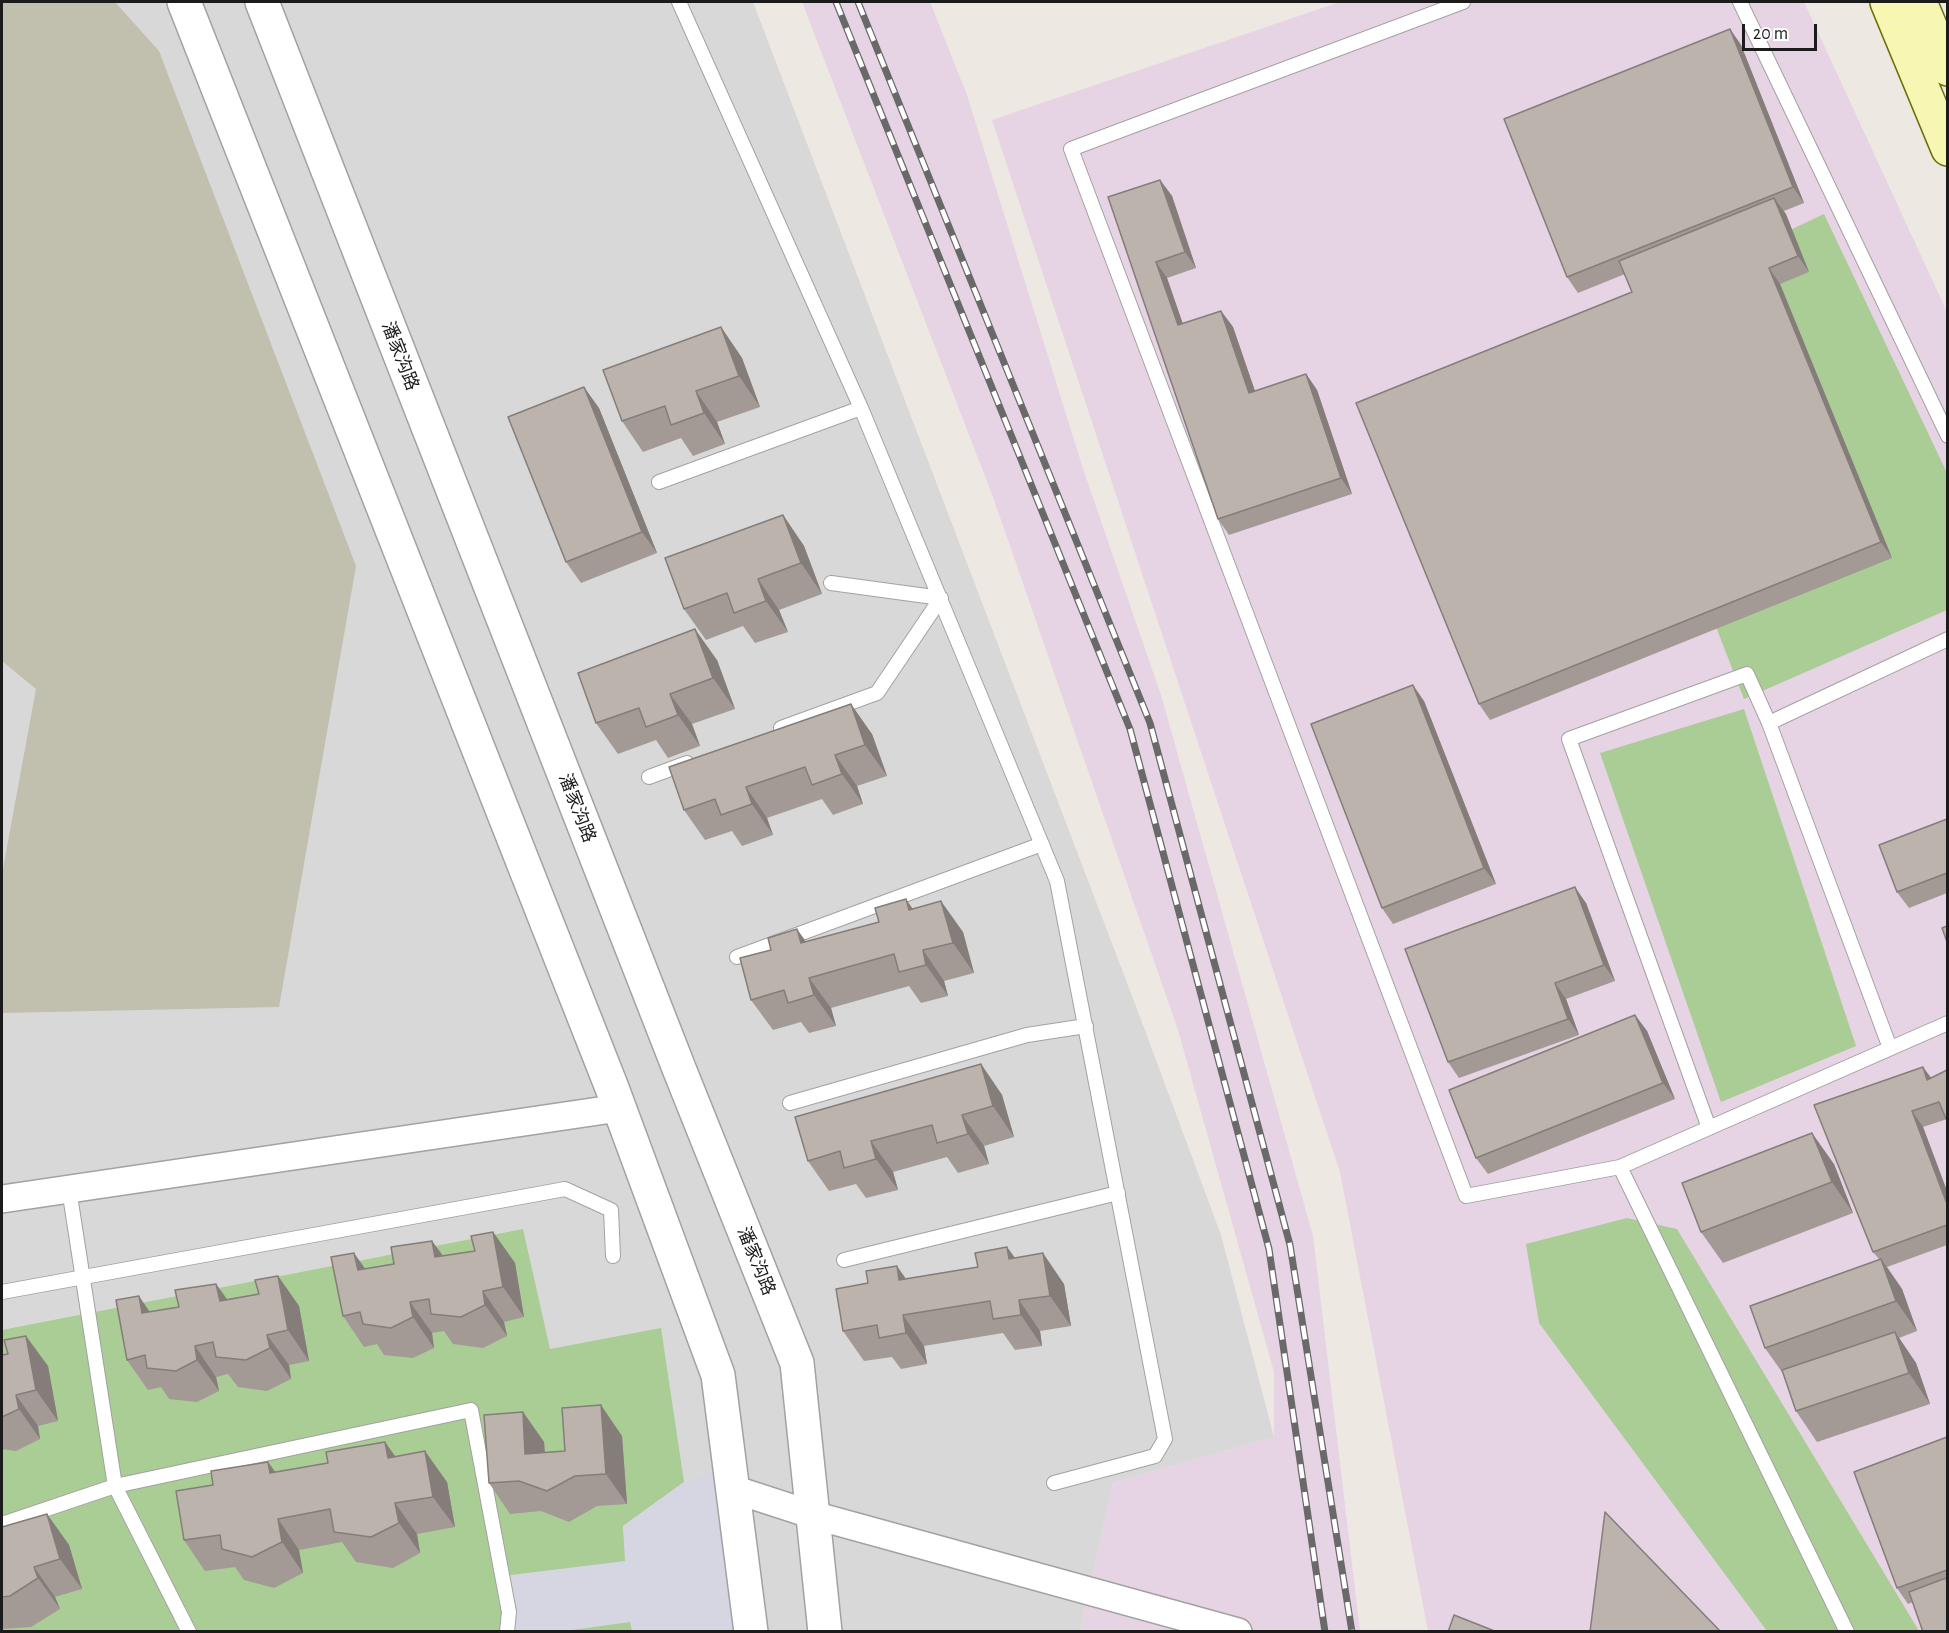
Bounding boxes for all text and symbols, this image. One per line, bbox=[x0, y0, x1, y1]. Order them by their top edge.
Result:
scale bar bbox=[1745, 12, 1820, 50]
text: 20 m bbox=[1753, 25, 1788, 43]
street label: 潘家沟路 bbox=[377, 319, 423, 393]
street label: 潘家沟路 bbox=[554, 771, 600, 845]
street label: 潘家沟路 bbox=[733, 1224, 779, 1298]

